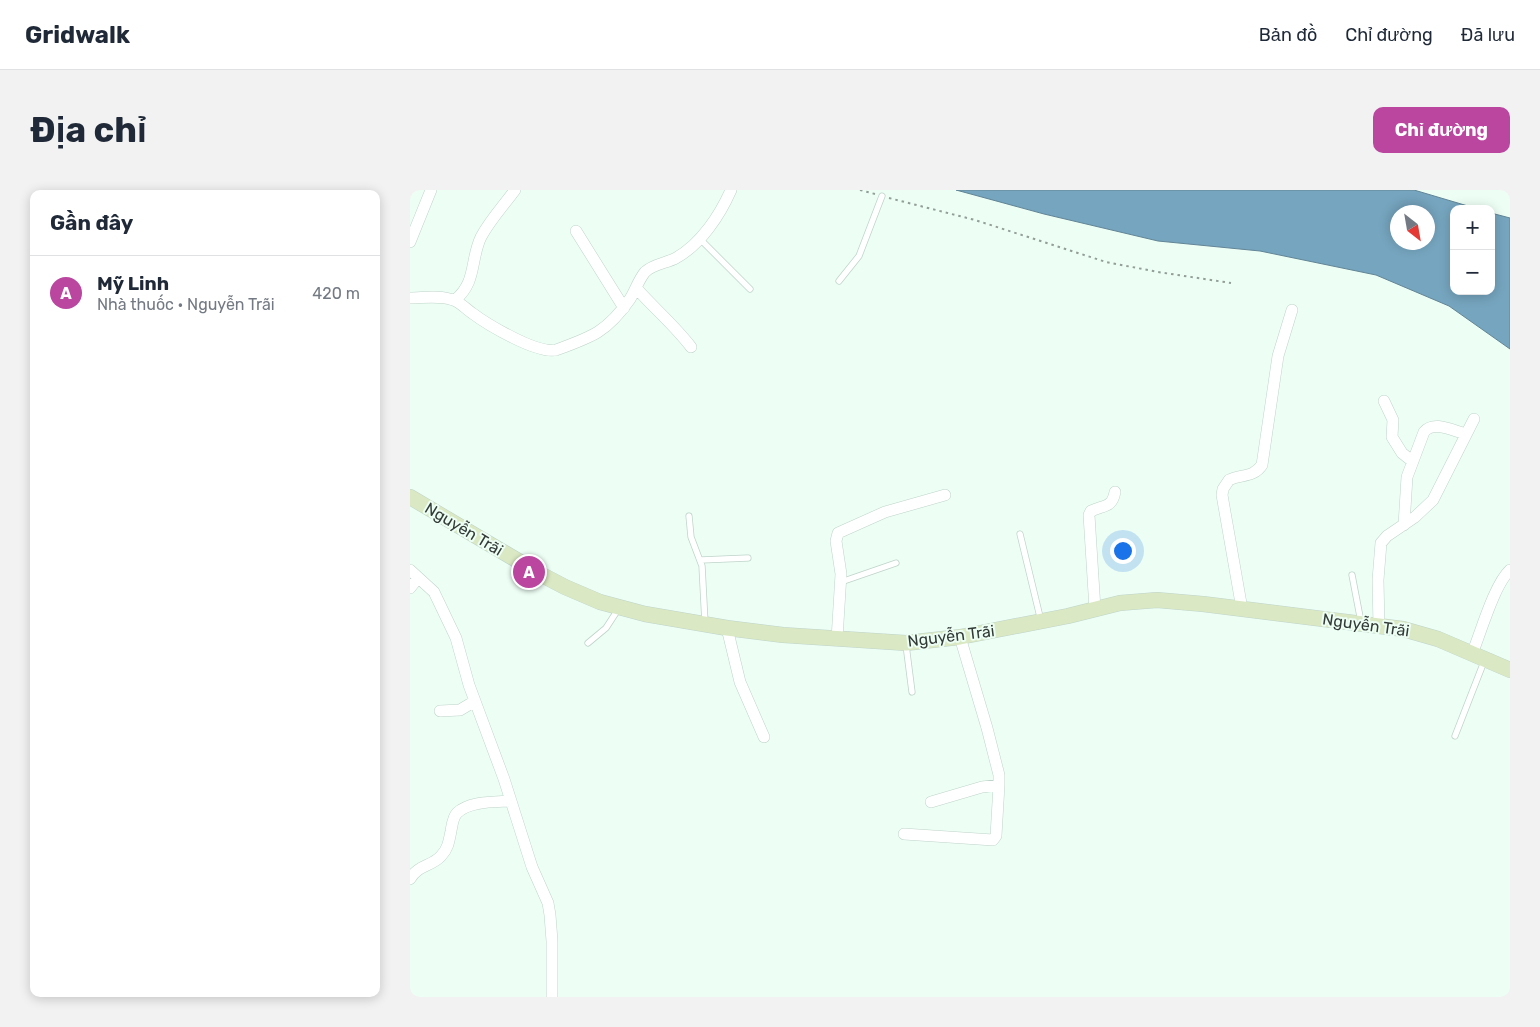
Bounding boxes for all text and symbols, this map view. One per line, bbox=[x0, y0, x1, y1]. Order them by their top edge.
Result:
text: Gridwalk bbox=[25, 21, 130, 49]
text: Bản đồ bbox=[1259, 24, 1317, 46]
text: Chỉ đường bbox=[1345, 24, 1433, 46]
text: Đã lưu bbox=[1461, 24, 1515, 46]
button: Chỉ đường bbox=[1373, 107, 1510, 153]
text: Địa chỉ bbox=[30, 109, 147, 151]
north arrow bbox=[1390, 205, 1435, 250]
map controls bbox=[1450, 205, 1495, 295]
button: + bbox=[1450, 205, 1495, 250]
text: Gần đây bbox=[50, 210, 133, 235]
button: − bbox=[1450, 250, 1495, 295]
text: Mỹ Linh bbox=[97, 272, 169, 295]
text: A bbox=[60, 284, 72, 303]
text: 420 m bbox=[312, 284, 360, 303]
text: Nhà thuốc · Nguyễn Trãi bbox=[97, 295, 275, 314]
street label: Nguyễn Trãi bbox=[422, 497, 507, 560]
your location bbox=[1110, 538, 1136, 564]
pin: A bbox=[513, 553, 545, 591]
street label: Nguyễn Trãi bbox=[1321, 608, 1411, 641]
street label: Nguyễn Trãi bbox=[906, 620, 996, 651]

